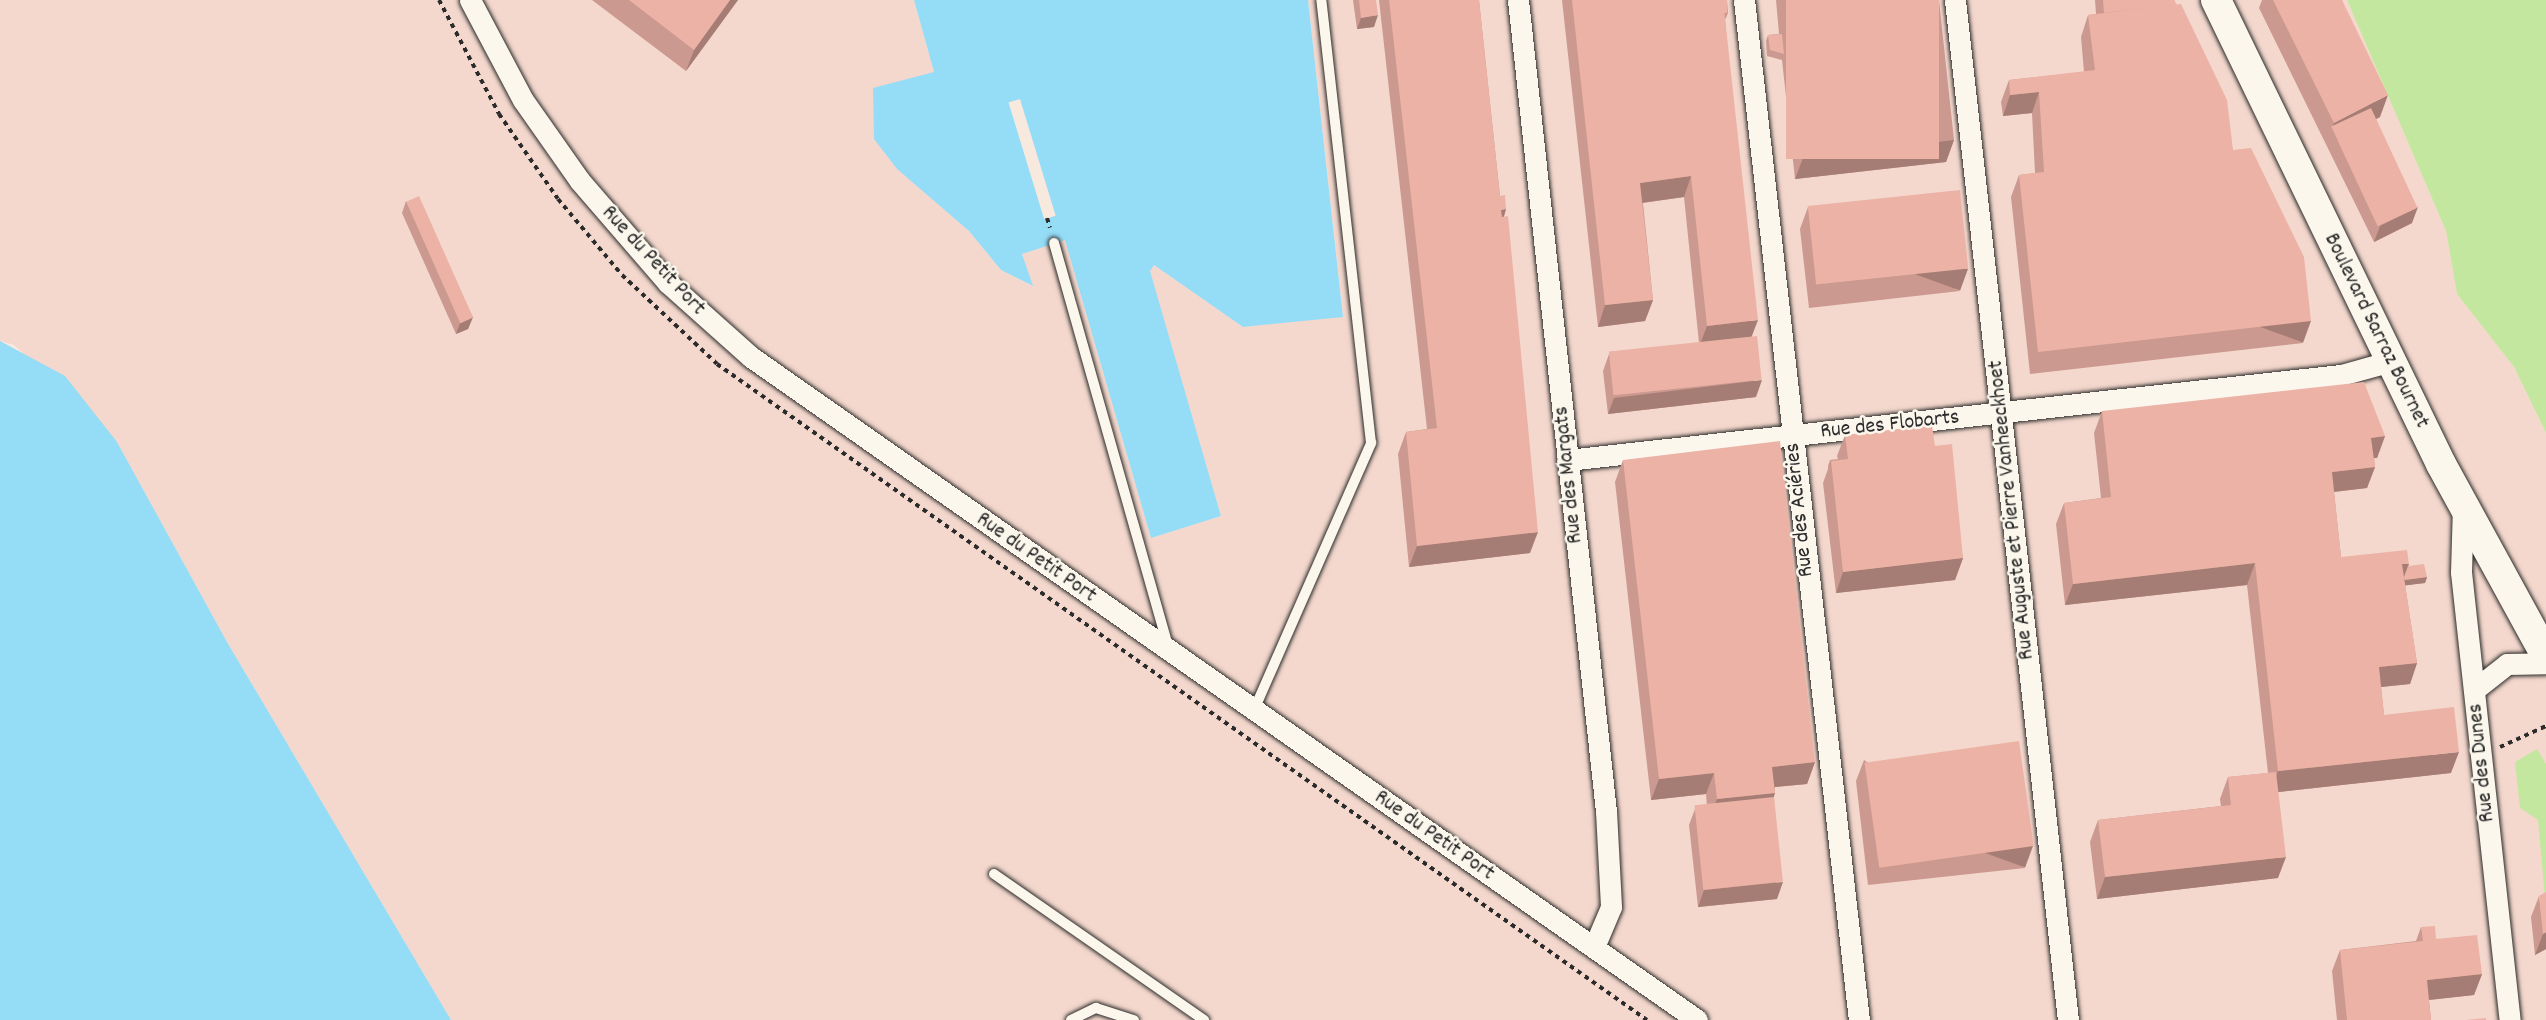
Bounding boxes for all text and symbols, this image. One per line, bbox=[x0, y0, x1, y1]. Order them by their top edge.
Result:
street label: Rue du Petit Port bbox=[595, 201, 711, 321]
street label: Boulevard Sarraz Bournet bbox=[2317, 229, 2435, 433]
street label: Rue Auguste et Pierre Vanheeckhoet bbox=[1983, 359, 2041, 661]
street label: Rue des Margats bbox=[1549, 405, 1589, 545]
street label: Rue des Flobarts bbox=[1819, 405, 1961, 445]
street label: Rue des Aciéries bbox=[1780, 442, 1820, 578]
street label: Rue du Petit Port bbox=[971, 507, 1101, 609]
street label: Rue des Dunes bbox=[2463, 702, 2501, 824]
street label: Rue du Petit Port bbox=[1369, 785, 1499, 887]

